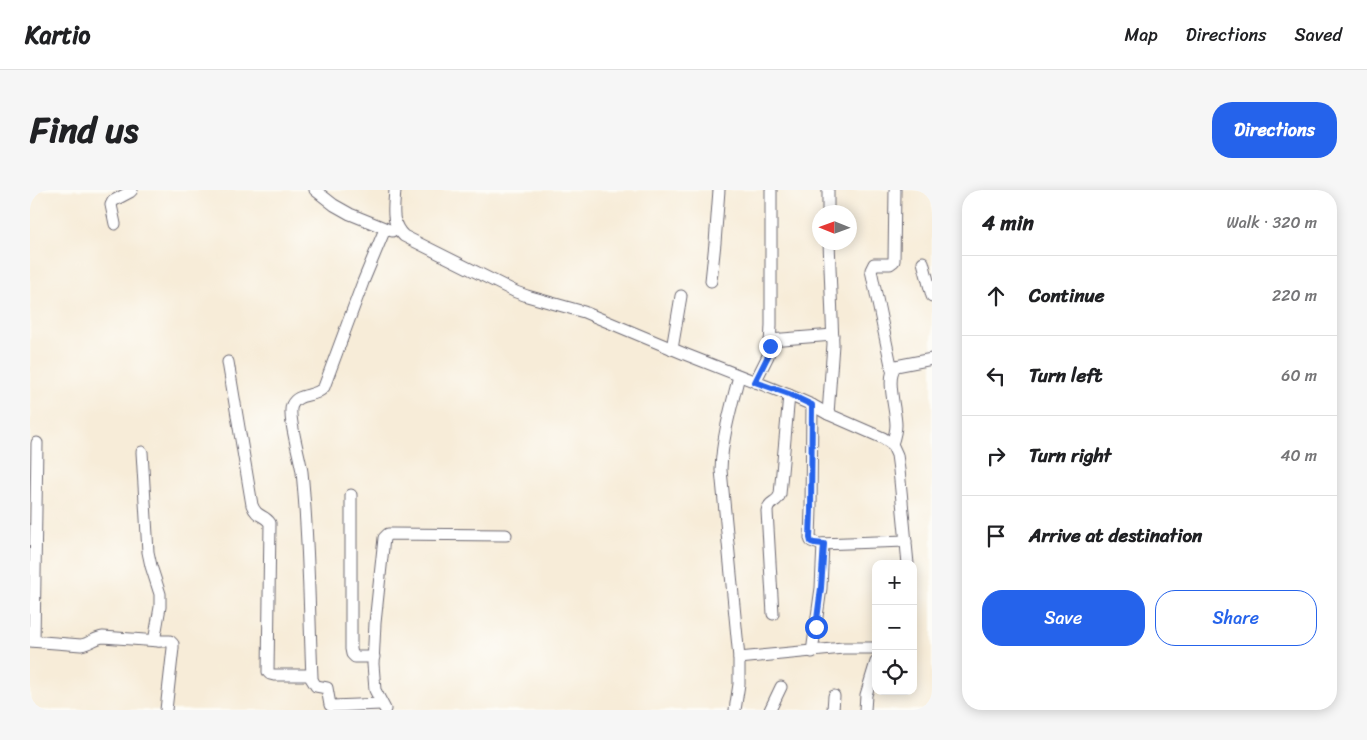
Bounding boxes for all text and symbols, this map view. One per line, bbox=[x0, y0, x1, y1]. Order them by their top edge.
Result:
text: Kartio bbox=[25, 14, 90, 56]
text: Map bbox=[1125, 19, 1158, 51]
text: Directions bbox=[1186, 19, 1267, 51]
text: Saved bbox=[1295, 19, 1342, 51]
text: Find us bbox=[30, 99, 138, 161]
button: Directions bbox=[1212, 102, 1337, 158]
text: 4 min bbox=[982, 204, 1034, 242]
north arrow bbox=[812, 205, 857, 250]
text: Walk · 320 m bbox=[1226, 208, 1317, 237]
text: Continue bbox=[1029, 279, 1105, 312]
text: 220 m bbox=[1272, 281, 1317, 310]
icon: ahead bbox=[982, 282, 1010, 310]
route end bbox=[759, 335, 782, 358]
text: Turn left bbox=[1029, 359, 1102, 392]
text: 60 m bbox=[1281, 361, 1317, 390]
icon: left bbox=[982, 362, 1010, 390]
text: Turn right bbox=[1029, 439, 1111, 472]
text: 40 m bbox=[1280, 441, 1317, 470]
icon: right bbox=[982, 442, 1010, 470]
text: Arrive at destination bbox=[1029, 519, 1202, 552]
icon: arrive bbox=[982, 522, 1010, 550]
map controls bbox=[872, 560, 917, 695]
button: + bbox=[872, 560, 917, 605]
button: Save bbox=[982, 590, 1145, 646]
button: Share bbox=[1155, 590, 1317, 646]
button: − bbox=[872, 605, 917, 650]
route start bbox=[805, 616, 828, 639]
button: locate bbox=[872, 650, 917, 695]

